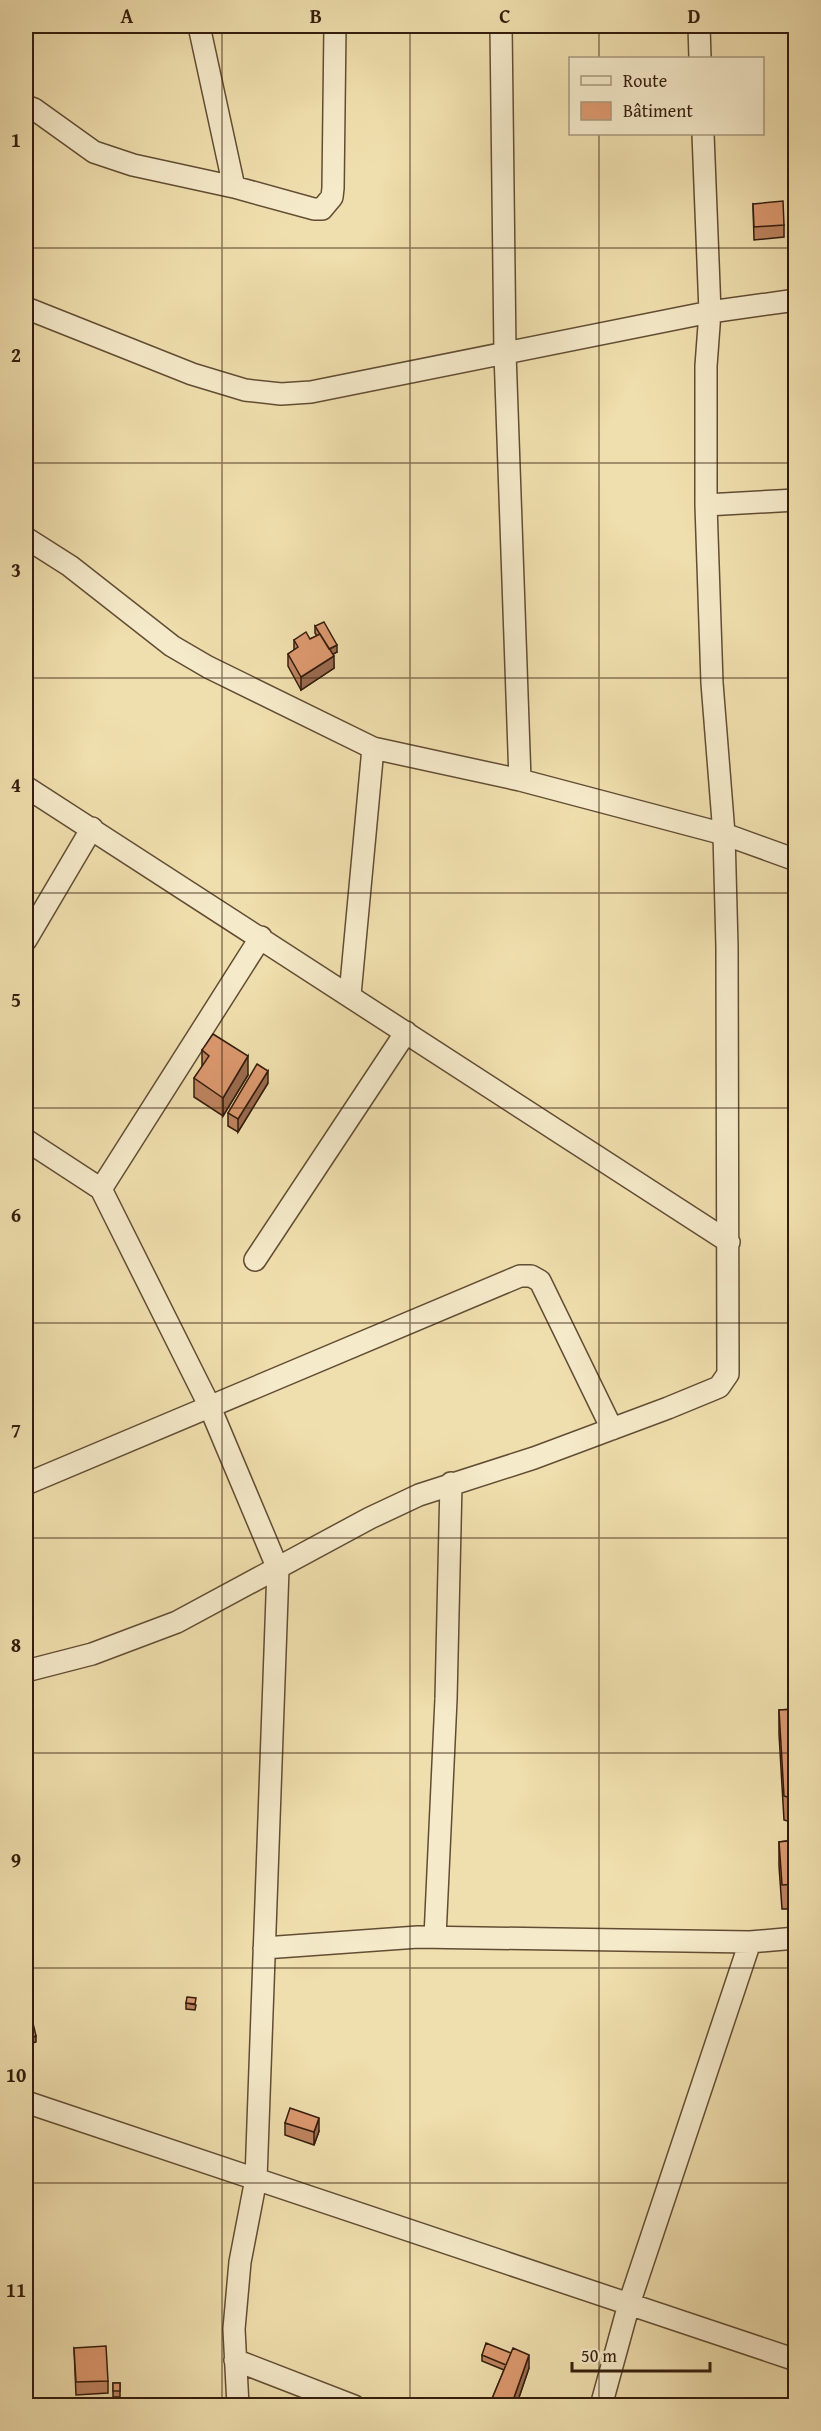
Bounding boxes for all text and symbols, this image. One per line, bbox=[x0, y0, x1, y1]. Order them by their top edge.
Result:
text: A bbox=[121, 1, 134, 30]
text: B bbox=[310, 1, 322, 30]
text: C bbox=[499, 1, 511, 30]
text: D bbox=[687, 1, 701, 30]
legend bbox=[569, 57, 764, 135]
text: Route bbox=[623, 67, 667, 94]
text: Bâtiment bbox=[623, 97, 693, 124]
text: 1 bbox=[11, 125, 21, 154]
text: 2 bbox=[11, 340, 21, 369]
text: 3 bbox=[11, 555, 21, 584]
text: 4 bbox=[11, 770, 21, 799]
text: 5 bbox=[11, 985, 21, 1014]
text: 6 bbox=[11, 1200, 21, 1229]
text: 7 bbox=[11, 1415, 21, 1444]
text: 8 bbox=[11, 1630, 21, 1659]
text: 9 bbox=[11, 1845, 21, 1874]
text: 10 bbox=[6, 2060, 26, 2089]
text: 11 bbox=[6, 2275, 26, 2304]
scale bar bbox=[572, 2335, 710, 2373]
text: 50 m bbox=[581, 2342, 617, 2369]

